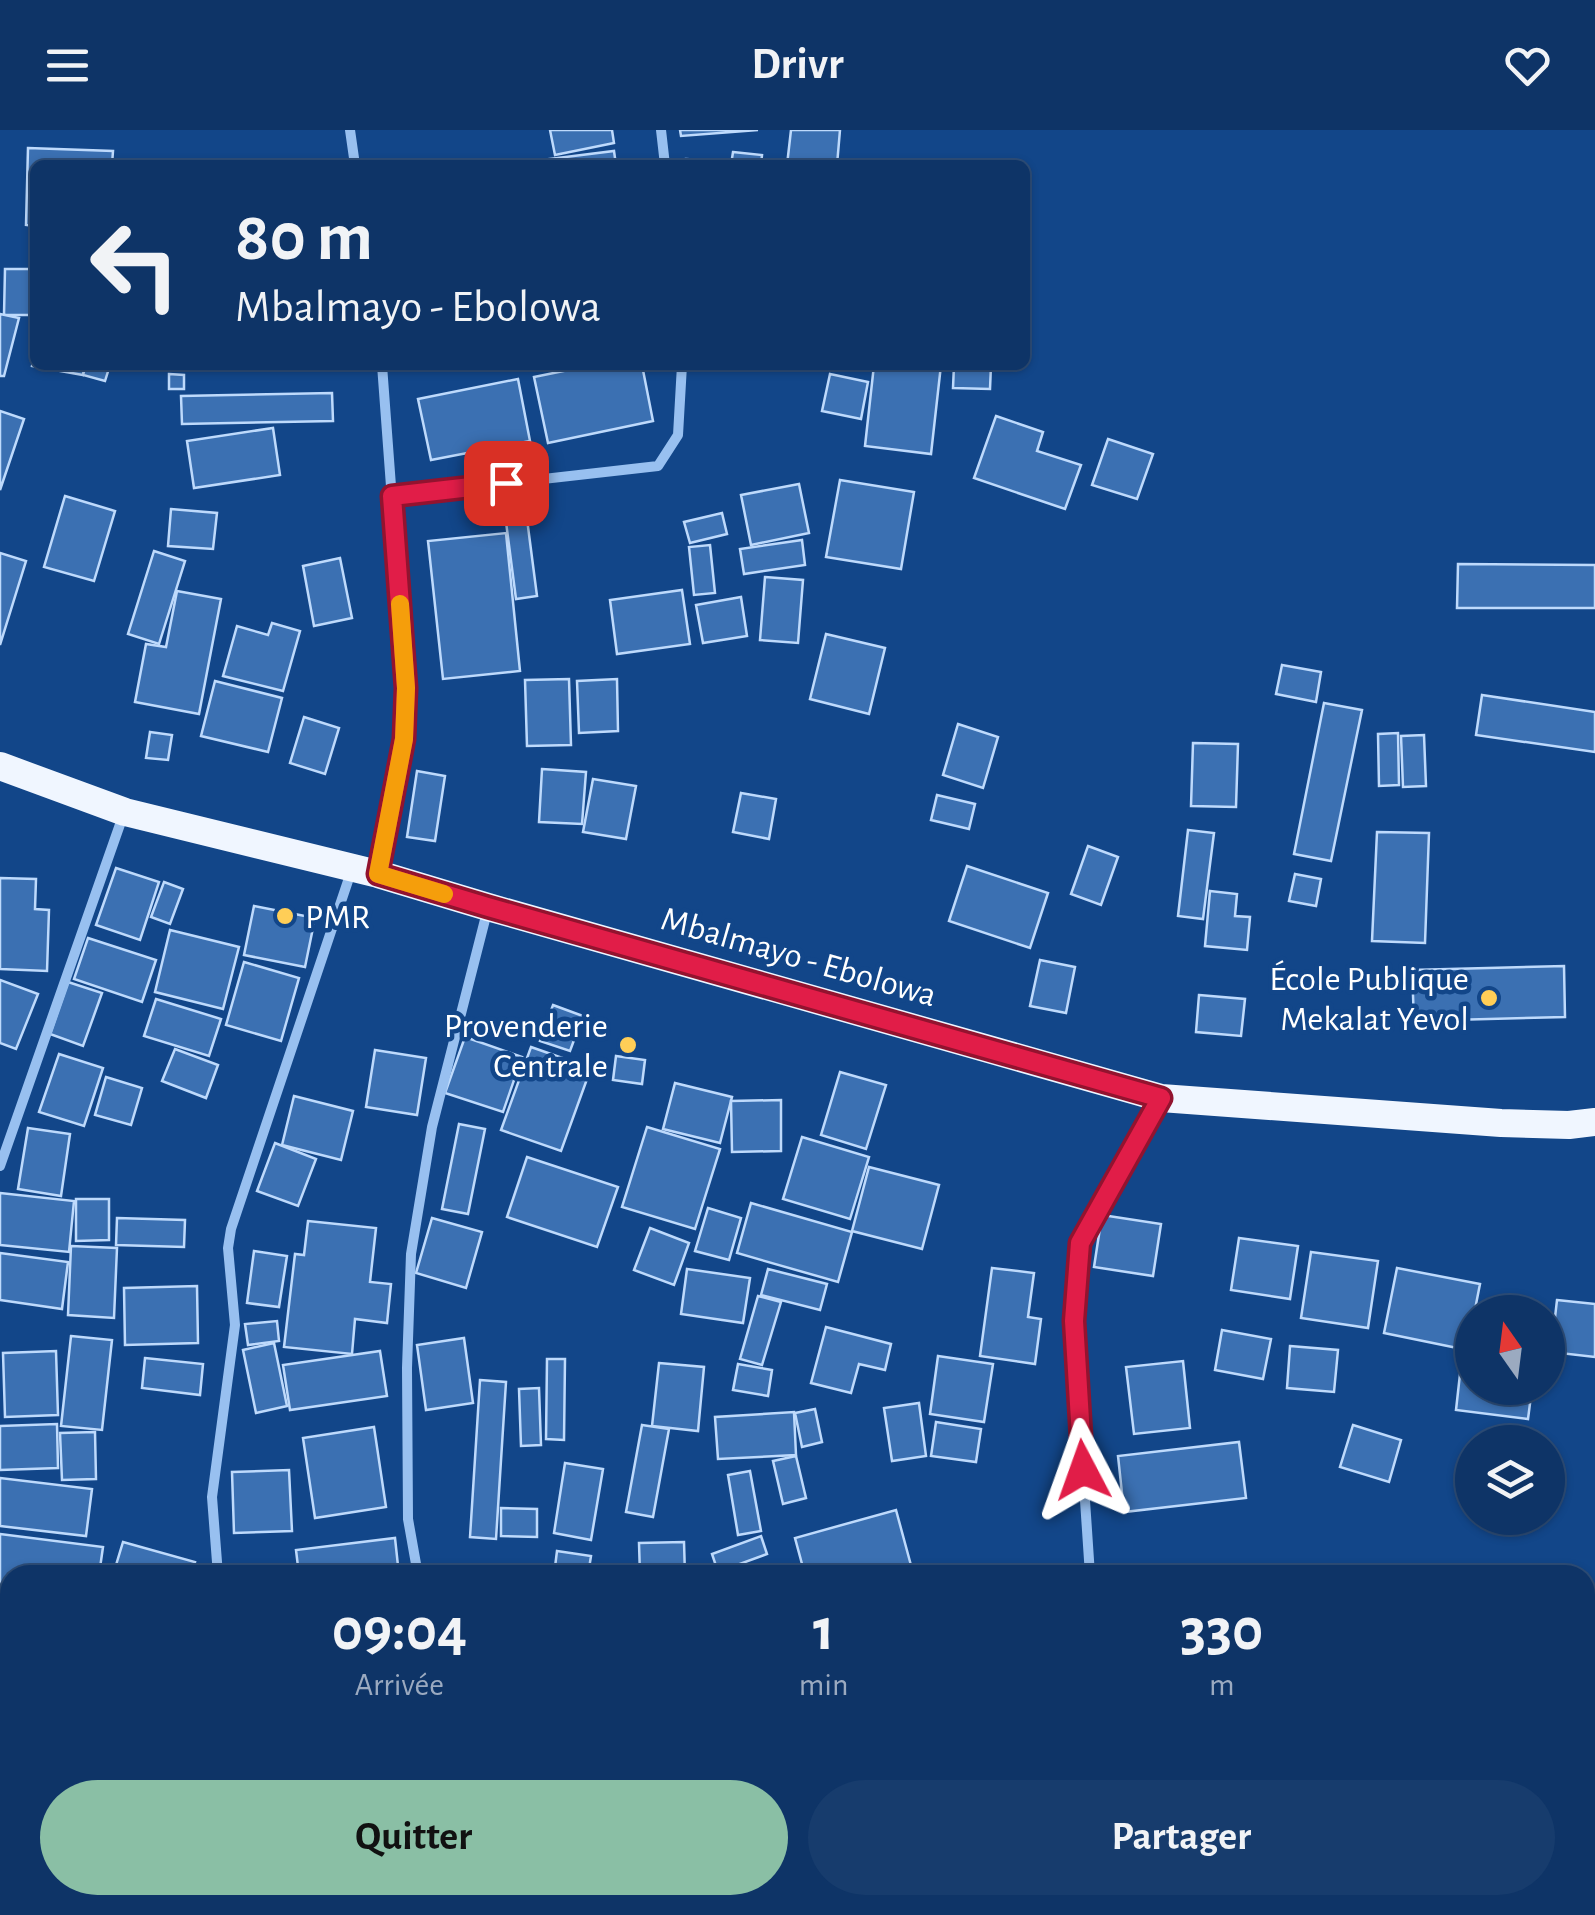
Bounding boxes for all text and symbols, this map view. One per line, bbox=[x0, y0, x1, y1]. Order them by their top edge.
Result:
icon: menu bbox=[40, 38, 95, 93]
icon: heart bbox=[1500, 38, 1555, 93]
text: Drivr bbox=[751, 42, 844, 87]
icon: left bbox=[70, 200, 200, 330]
text: 80 m bbox=[235, 203, 373, 273]
text: Mbalmayo - Ebolowa bbox=[235, 285, 601, 330]
pin bbox=[464, 441, 549, 526]
icon: arrive bbox=[479, 456, 534, 511]
place label: PMR bbox=[305, 900, 370, 935]
street label: Mbalmayo - Ebolowa bbox=[657, 901, 940, 1013]
marker: PMR bbox=[274, 905, 296, 927]
place label: École Publique Mekalat Yevol bbox=[1269, 960, 1469, 1037]
marker: École Publique Mekalat Yevol bbox=[1478, 987, 1500, 1009]
place label: Provenderie Centrale bbox=[444, 1009, 608, 1084]
marker: Provenderie Centrale bbox=[617, 1034, 639, 1056]
north arrow bbox=[1455, 1295, 1565, 1405]
map controls bbox=[1455, 1295, 1565, 1535]
position arrow bbox=[1031, 1418, 1135, 1522]
button: layers bbox=[1455, 1425, 1565, 1535]
text: 09:04 bbox=[332, 1601, 467, 1661]
text: 1 bbox=[813, 1601, 835, 1661]
text: 330 bbox=[1180, 1601, 1263, 1661]
text: Arrivée bbox=[355, 1669, 444, 1701]
text: min bbox=[799, 1669, 849, 1701]
text: m bbox=[1209, 1669, 1235, 1701]
button: Quitter bbox=[40, 1780, 788, 1895]
button: Partager bbox=[808, 1780, 1555, 1895]

